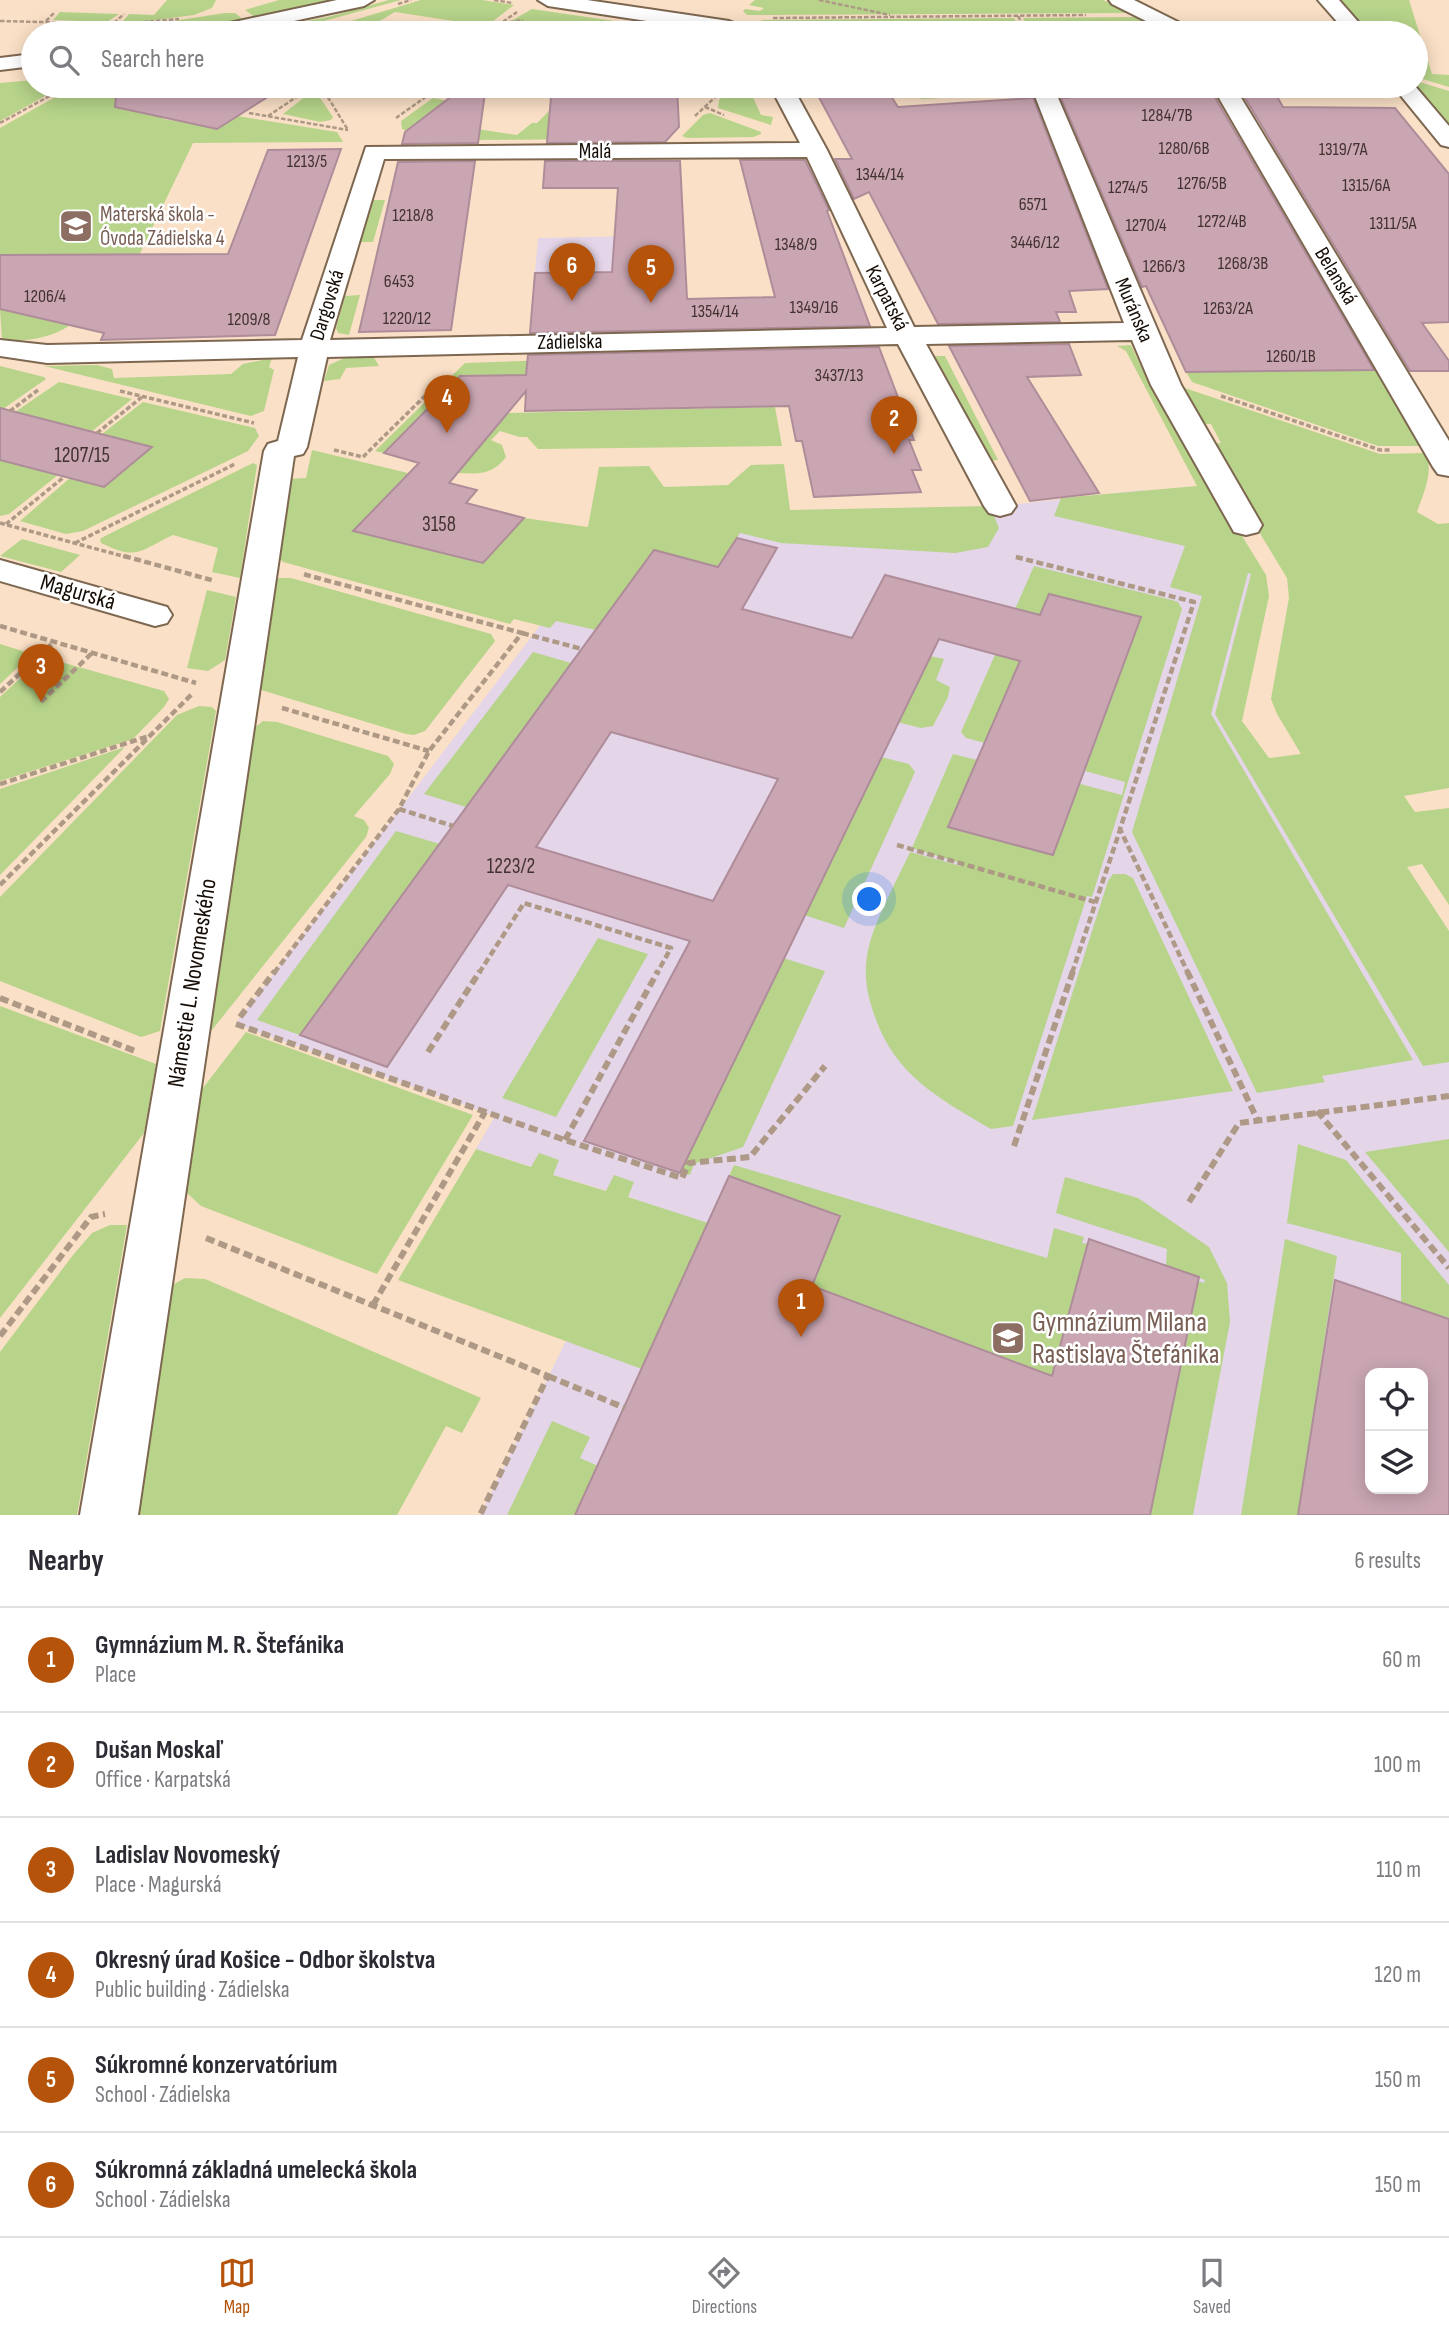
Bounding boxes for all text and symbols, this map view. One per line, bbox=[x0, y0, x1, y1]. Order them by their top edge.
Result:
search box bbox=[21, 21, 1428, 98]
icon: search bbox=[45, 41, 83, 79]
text: Search here bbox=[101, 44, 204, 75]
house number: 1284/7B bbox=[1141, 105, 1193, 126]
house number: 1280/6B bbox=[1159, 138, 1209, 159]
street label: Malá bbox=[579, 139, 611, 164]
house number: 1319/7A bbox=[1319, 139, 1368, 160]
house number: 1213/5 bbox=[287, 151, 327, 172]
house number: 1344/14 bbox=[856, 164, 905, 185]
house number: 1276/5B bbox=[1177, 173, 1227, 194]
house number: 1315/6A bbox=[1342, 175, 1390, 196]
house number: 1274/5 bbox=[1108, 177, 1148, 198]
house number: 6571 bbox=[1019, 194, 1048, 215]
place label: Materská škola - Óvoda Zádielska 4 bbox=[100, 202, 225, 251]
house number: 1218/8 bbox=[392, 205, 434, 226]
school or university icon: Materská škola - Óvoda Zádielska 4 bbox=[57, 207, 95, 245]
house number: 1272/4B bbox=[1197, 211, 1247, 232]
house number: 1311/5A bbox=[1370, 213, 1417, 234]
house number: 1270/4 bbox=[1125, 215, 1167, 236]
house number: 3446/12 bbox=[1010, 232, 1060, 253]
house number: 1348/9 bbox=[775, 234, 817, 255]
pin: 6 bbox=[549, 243, 595, 301]
street label: Belanská bbox=[1309, 243, 1363, 309]
pin: 5 bbox=[628, 245, 674, 303]
house number: 1268/3B bbox=[1218, 253, 1268, 274]
house number: 1266/3 bbox=[1143, 256, 1185, 277]
street label: Karpatská bbox=[860, 261, 914, 335]
street label: Dargovská bbox=[304, 267, 350, 343]
house number: 6453 bbox=[384, 271, 414, 292]
street label: Muránska bbox=[1109, 274, 1159, 346]
house number: 1206/4 bbox=[24, 286, 66, 307]
house number: 1349/16 bbox=[790, 297, 839, 318]
house number: 1263/2A bbox=[1203, 298, 1253, 319]
house number: 1354/14 bbox=[691, 301, 739, 322]
house number: 1220/12 bbox=[383, 308, 431, 329]
house number: 1209/8 bbox=[227, 309, 271, 330]
street label: Zádielska bbox=[537, 329, 603, 355]
house number: 1260/1B bbox=[1266, 346, 1316, 367]
house number: 3437/13 bbox=[815, 365, 863, 386]
pin: 4 bbox=[424, 375, 470, 433]
pin: 2 bbox=[871, 396, 917, 454]
house number: 1207/15 bbox=[54, 443, 110, 468]
house number: 3158 bbox=[422, 512, 456, 537]
street label: Magurská bbox=[37, 567, 119, 617]
pin: 3 bbox=[18, 644, 64, 702]
house number: 1223/2 bbox=[487, 854, 535, 879]
street label: Námestie L. Novomeského bbox=[161, 877, 223, 1089]
your location bbox=[852, 882, 886, 916]
pin: 1 bbox=[778, 1279, 824, 1337]
place label: Gymnázium Milana Rastislava Štefánika bbox=[1032, 1306, 1219, 1371]
school or university icon: Gymnázium Milana Rastislava Štefánika bbox=[989, 1319, 1027, 1357]
map controls bbox=[1365, 1368, 1428, 1494]
button: locate bbox=[1365, 1368, 1428, 1431]
button: layers bbox=[1365, 1431, 1428, 1494]
text: Nearby bbox=[28, 1543, 104, 1579]
text: 6 results bbox=[1355, 1547, 1421, 1575]
text: Gymnázium M. R. Štefánika bbox=[95, 1630, 344, 1661]
text: 1 bbox=[46, 1646, 56, 1674]
text: 60 m bbox=[1382, 1646, 1421, 1674]
text: Place bbox=[95, 1661, 136, 1689]
text: Dušan Moskaľ bbox=[95, 1735, 221, 1766]
text: 2 bbox=[46, 1751, 56, 1779]
text: 100 m bbox=[1374, 1751, 1421, 1779]
text: Office · Karpatská bbox=[95, 1766, 231, 1794]
text: Ladislav Novomeský bbox=[95, 1840, 280, 1871]
text: 3 bbox=[46, 1856, 56, 1884]
text: 110 m bbox=[1376, 1856, 1421, 1884]
text: Place · Magurská bbox=[95, 1871, 222, 1899]
text: Okresný úrad Košice - Odbor školstva bbox=[95, 1945, 435, 1976]
text: 4 bbox=[46, 1961, 56, 1989]
text: 120 m bbox=[1375, 1961, 1421, 1989]
text: Public building · Zádielska bbox=[95, 1976, 290, 2004]
text: Súkromné konzervatórium bbox=[95, 2050, 337, 2081]
text: 5 bbox=[46, 2066, 56, 2094]
text: 150 m bbox=[1375, 2066, 1421, 2094]
text: School · Zádielska bbox=[95, 2081, 231, 2109]
text: Súkromná základná umelecká škola bbox=[95, 2155, 417, 2186]
text: 6 bbox=[46, 2171, 56, 2199]
text: 150 m bbox=[1375, 2171, 1421, 2199]
text: School · Zádielska bbox=[95, 2186, 231, 2214]
tab: Map bbox=[218, 2254, 256, 2319]
tab: Directions bbox=[692, 2254, 757, 2319]
tab: Saved bbox=[1193, 2254, 1231, 2319]

